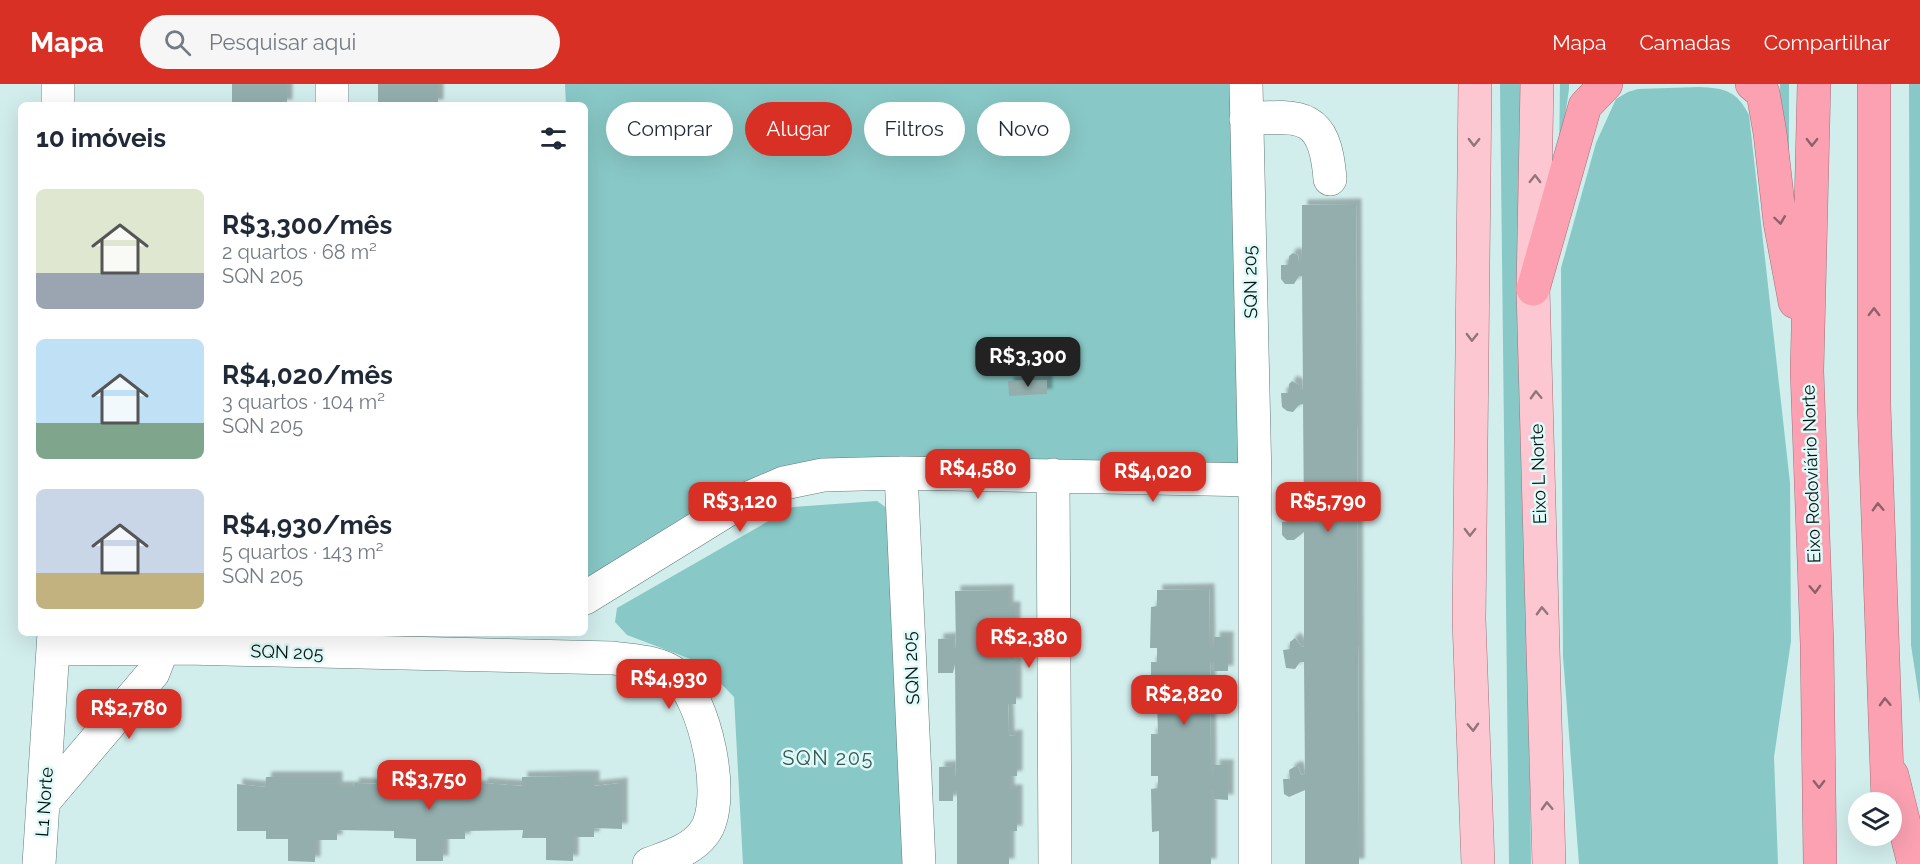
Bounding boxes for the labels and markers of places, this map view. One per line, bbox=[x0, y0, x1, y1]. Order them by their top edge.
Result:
pin: R$3,300 bbox=[973, 337, 1083, 388]
pin: R$4,580 bbox=[923, 449, 1033, 500]
pin: R$4,020 bbox=[1098, 452, 1208, 503]
pin: R$3,120 bbox=[685, 482, 795, 533]
pin: R$5,790 bbox=[1273, 482, 1383, 533]
pin: R$2,380 bbox=[974, 618, 1084, 669]
pin: R$4,930 bbox=[614, 659, 724, 710]
pin: R$2,820 bbox=[1129, 675, 1239, 726]
pin: R$2,780 bbox=[74, 689, 184, 740]
pin: R$3,750 bbox=[374, 760, 484, 811]

